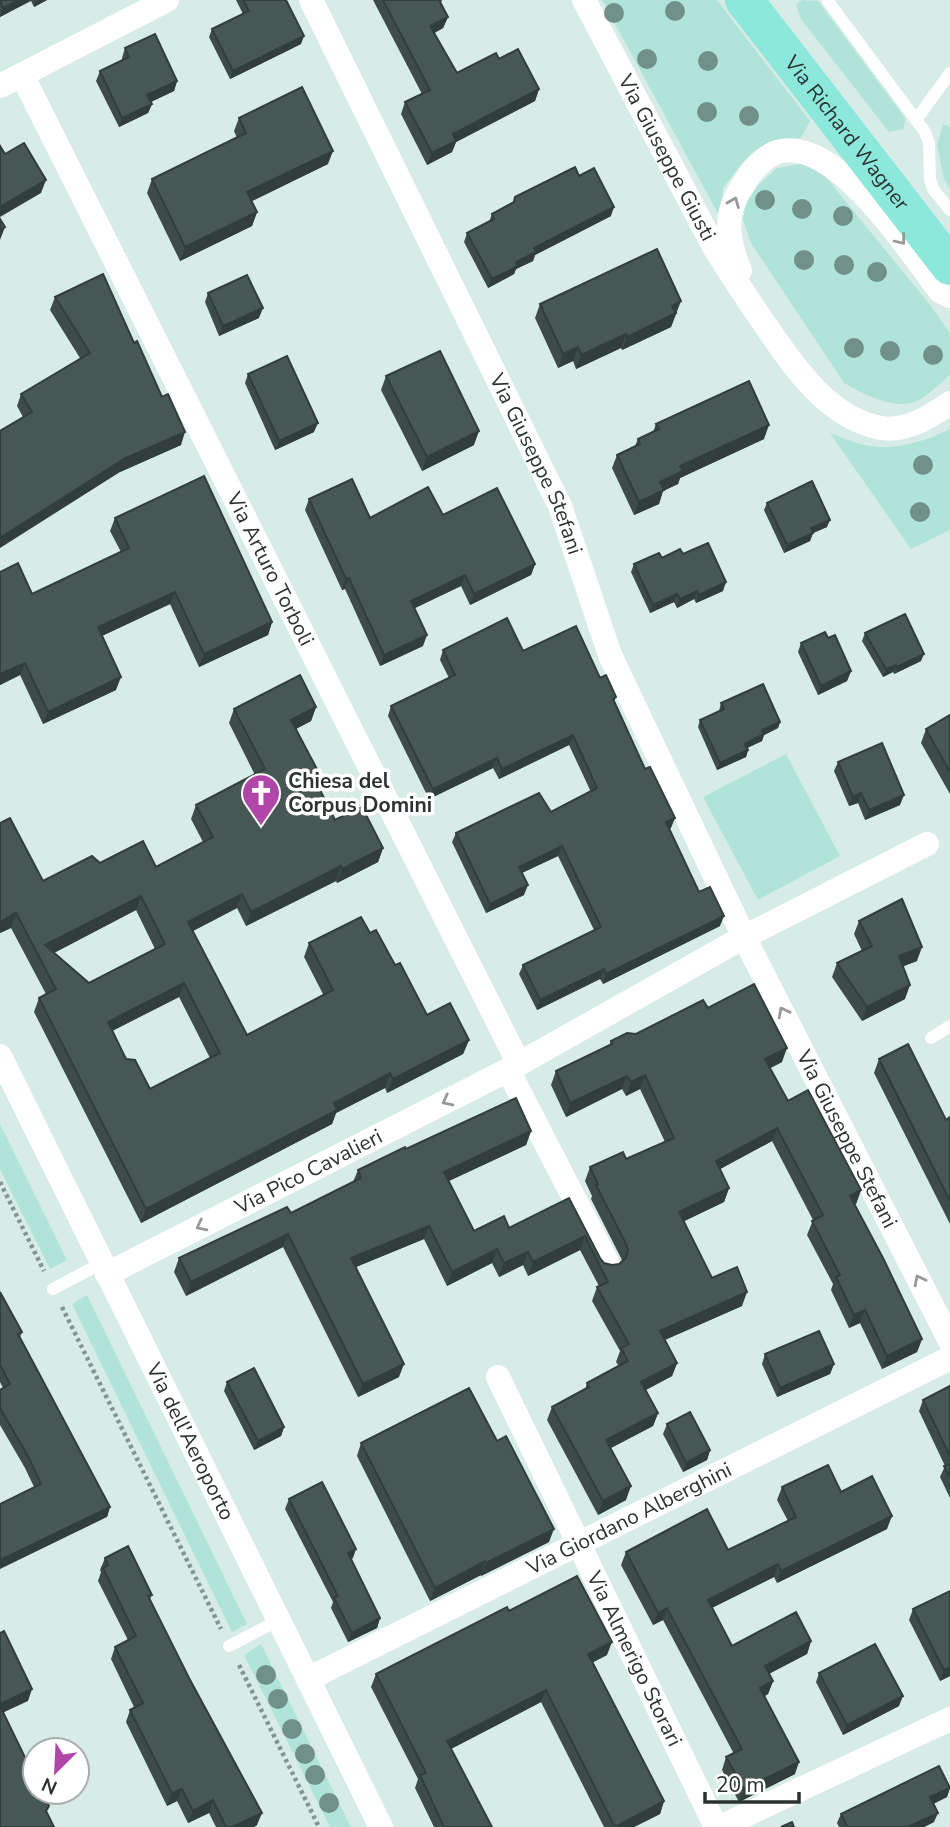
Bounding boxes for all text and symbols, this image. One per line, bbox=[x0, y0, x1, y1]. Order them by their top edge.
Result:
street label: Via Richard Wagner bbox=[777, 49, 916, 216]
street label: Via Giuseppe Giusti bbox=[611, 69, 722, 246]
one-way arrow bbox=[726, 197, 740, 209]
one-way arrow bbox=[892, 232, 905, 244]
street label: Via Giuseppe Stefani bbox=[482, 368, 589, 558]
street label: Via Arturo Torboli bbox=[220, 487, 321, 651]
place label: Chiesa del Corpus Domini bbox=[288, 767, 432, 819]
church icon: Chiesa del Corpus Domini bbox=[240, 772, 282, 827]
one-way arrow bbox=[777, 1007, 791, 1019]
street label: Via Giuseppe Stefani bbox=[789, 1044, 904, 1233]
one-way arrow bbox=[442, 1093, 454, 1107]
street label: Via Pico Cavalieri bbox=[229, 1122, 387, 1221]
one-way arrow bbox=[195, 1218, 208, 1232]
one-way arrow bbox=[914, 1275, 928, 1287]
street label: Via dell'Aeroporto bbox=[139, 1357, 241, 1525]
street label: Via Giordano Alberghini bbox=[521, 1455, 736, 1582]
street label: Via Almerigo Storari bbox=[580, 1566, 689, 1751]
north arrow bbox=[21, 1736, 91, 1806]
scale bar bbox=[705, 1760, 800, 1804]
text: N bbox=[38, 1771, 61, 1800]
text: 20 m bbox=[716, 1771, 765, 1799]

